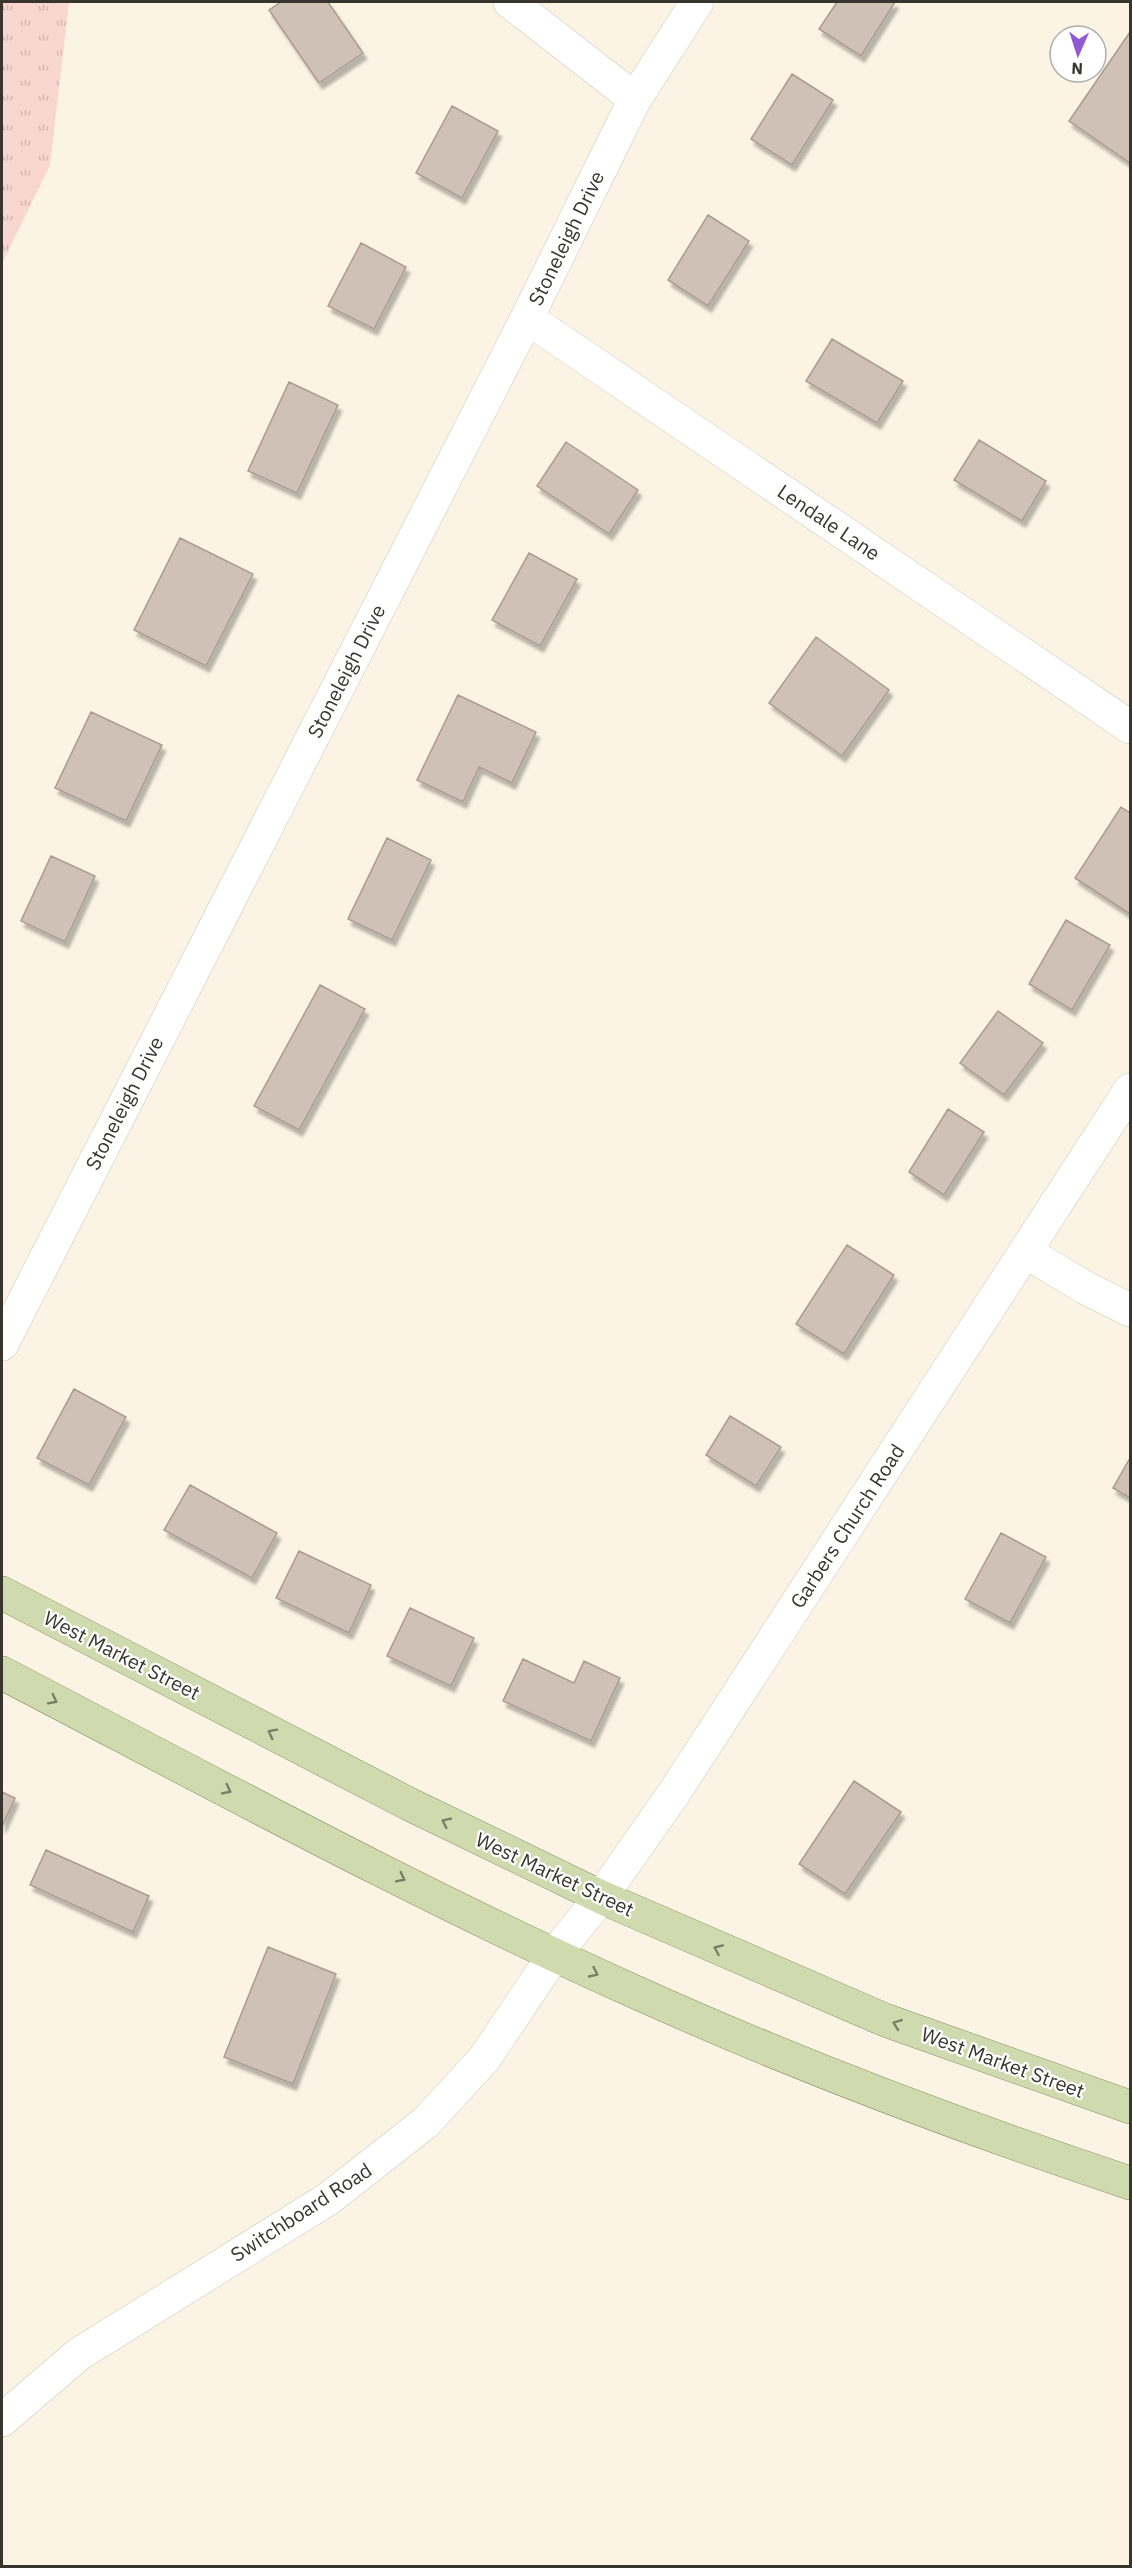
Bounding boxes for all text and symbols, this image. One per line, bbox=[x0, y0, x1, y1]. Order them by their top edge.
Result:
north arrow bbox=[1048, 24, 1108, 84]
text: N bbox=[1071, 59, 1084, 79]
street label: Stoneleigh Drive bbox=[522, 166, 610, 310]
street label: Lendale Lane bbox=[772, 478, 886, 566]
street label: Stoneleigh Drive bbox=[301, 600, 391, 742]
street label: Stoneleigh Drive bbox=[79, 1032, 169, 1174]
street label: Garbers Church Road bbox=[784, 1439, 910, 1613]
street label: West Market Street bbox=[39, 1604, 205, 1706]
one-way arrow bbox=[47, 1693, 58, 1704]
one-way arrow bbox=[268, 1729, 279, 1740]
one-way arrow bbox=[220, 1783, 231, 1794]
one-way arrow bbox=[441, 1817, 452, 1829]
street label: West Market Street bbox=[471, 1825, 639, 1923]
one-way arrow bbox=[394, 1871, 405, 1882]
one-way arrow bbox=[713, 1944, 724, 1956]
one-way arrow bbox=[588, 1966, 599, 1978]
one-way arrow bbox=[892, 2019, 903, 2032]
street label: West Market Street bbox=[918, 2020, 1088, 2104]
street label: Switchboard Road bbox=[225, 2156, 377, 2268]

